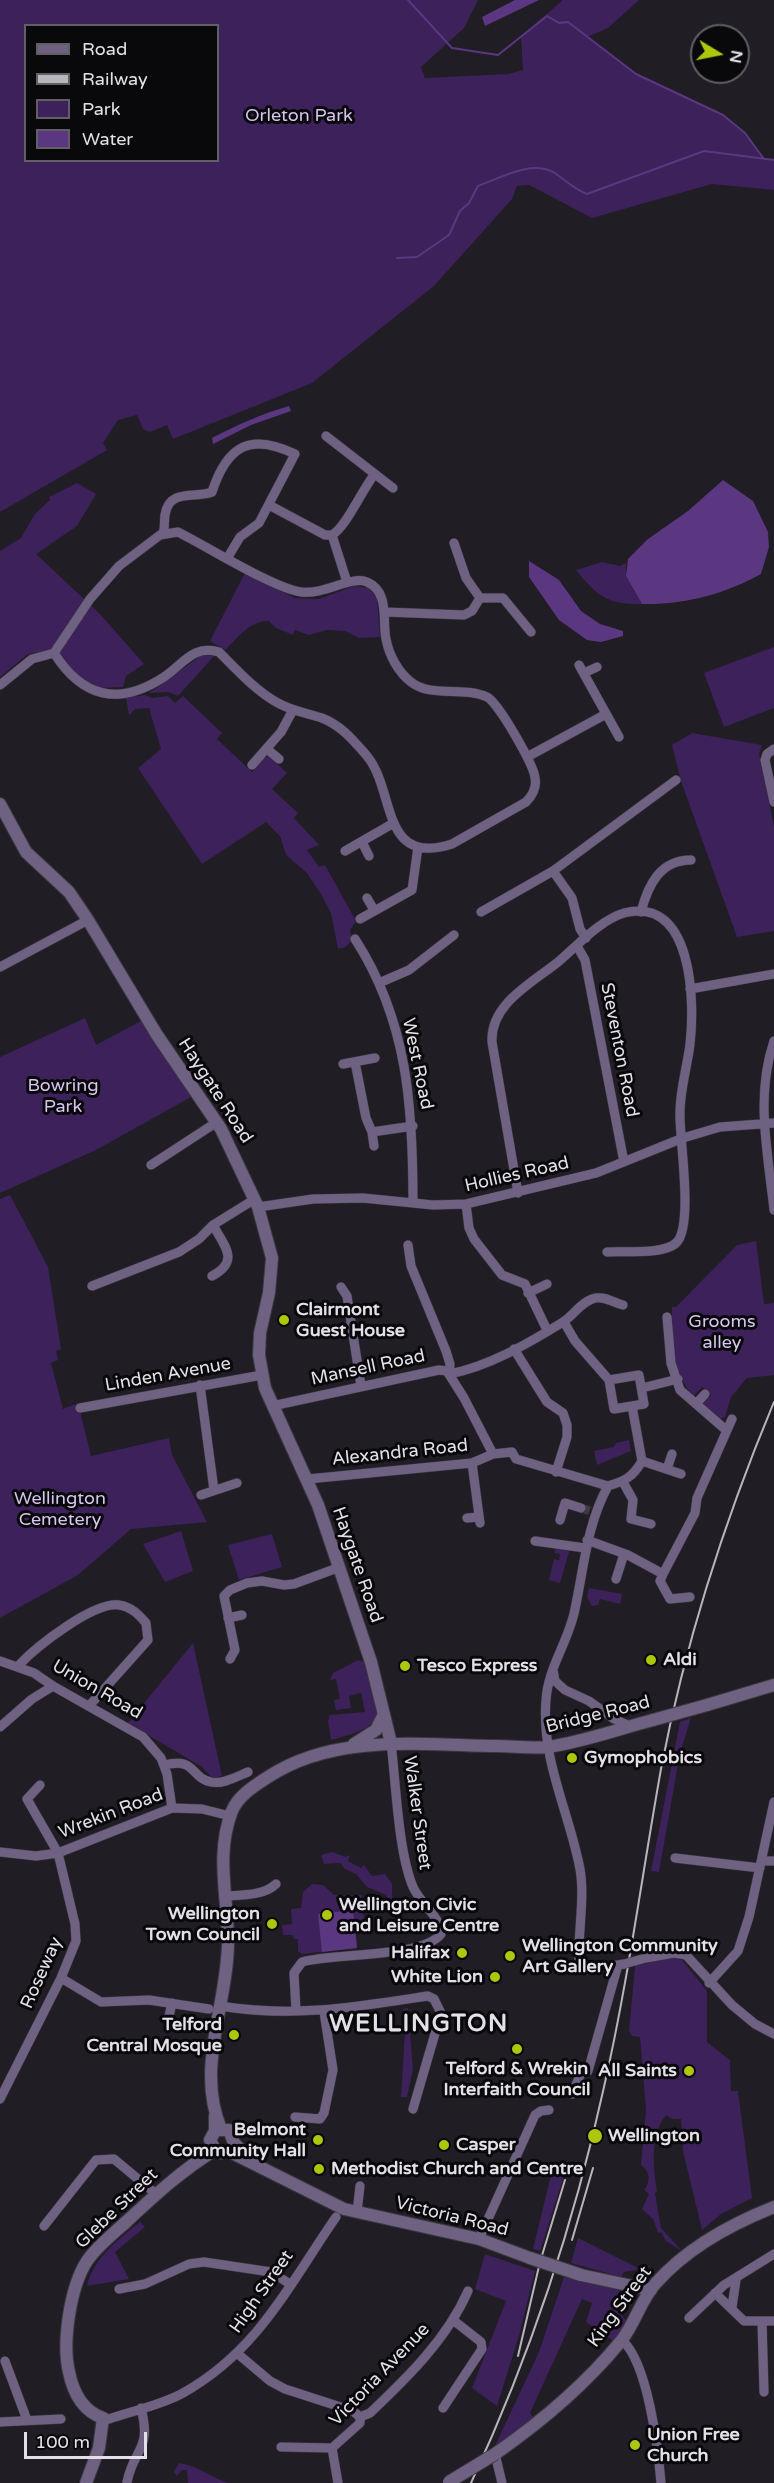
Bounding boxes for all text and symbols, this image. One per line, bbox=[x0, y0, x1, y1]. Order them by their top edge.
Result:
legend bbox=[24, 24, 219, 162]
north arrow bbox=[690, 24, 750, 84]
text: Road bbox=[82, 38, 127, 60]
text: N bbox=[725, 49, 747, 65]
text: Railway bbox=[82, 68, 148, 90]
text: Park bbox=[82, 98, 120, 120]
park label: Orleton Park bbox=[245, 105, 353, 127]
text: Water bbox=[82, 128, 133, 150]
street label: Steventon Road bbox=[595, 981, 643, 1119]
street label: West Road bbox=[397, 1016, 437, 1112]
street label: Haygate Road bbox=[173, 1034, 257, 1148]
park label: Bowring Park bbox=[27, 1075, 99, 1118]
street label: Hollies Road bbox=[463, 1153, 571, 1197]
place label: Clairmont Guest House bbox=[296, 1299, 405, 1342]
park label: Grooms alley bbox=[688, 1311, 756, 1354]
marker: Clairmont Guest House bbox=[277, 1313, 291, 1327]
street label: Mansell Road bbox=[309, 1345, 427, 1391]
street label: Linden Avenue bbox=[103, 1353, 233, 1397]
street label: Alexandra Road bbox=[331, 1435, 469, 1471]
park label: Wellington Cemetery bbox=[14, 1488, 106, 1530]
street label: Haygate Road bbox=[327, 1504, 387, 1626]
place label: Aldi bbox=[663, 1649, 697, 1671]
marker: Aldi bbox=[644, 1653, 658, 1667]
place label: Tesco Express bbox=[417, 1655, 537, 1677]
street label: Union Road bbox=[48, 1656, 146, 1724]
marker: Tesco Express bbox=[398, 1659, 412, 1673]
street label: Bridge Road bbox=[544, 1692, 652, 1738]
place label: Gymophobics bbox=[584, 1747, 702, 1769]
marker: Gymophobics bbox=[565, 1751, 579, 1765]
street label: Walker Street bbox=[398, 1755, 436, 1871]
street label: Wrekin Road bbox=[56, 1784, 166, 1844]
place label: Wellington Civic and Leisure Centre bbox=[339, 1894, 499, 1936]
place label: Wellington Town Council bbox=[146, 1903, 260, 1946]
marker: Wellington Civic and Leisure Centre bbox=[320, 1908, 334, 1922]
marker: Wellington Town Council bbox=[265, 1917, 279, 1931]
street label: Roseway bbox=[17, 1934, 67, 2012]
place label: Wellington Community Art Gallery bbox=[522, 1935, 718, 1978]
place label: Halifax bbox=[391, 1942, 450, 1964]
marker: Halifax bbox=[455, 1946, 469, 1960]
marker: Wellington Community Art Gallery bbox=[503, 1949, 517, 1963]
place label: White Lion bbox=[391, 1966, 483, 1988]
marker: White Lion bbox=[488, 1970, 502, 1984]
district label: WELLINGTON bbox=[329, 2011, 509, 2039]
place label: Telford Central Mosque bbox=[87, 2014, 222, 2056]
marker: Telford Central Mosque bbox=[227, 2028, 241, 2042]
marker: Telford & Wrekin Interfaith Council bbox=[510, 2042, 524, 2056]
place label: Telford & Wrekin Interfaith Council bbox=[444, 2058, 590, 2100]
place label: All Saints bbox=[598, 2060, 677, 2082]
marker: All Saints bbox=[682, 2064, 696, 2078]
place label: Belmont Community Hall bbox=[170, 2119, 306, 2162]
place label: Wellington bbox=[608, 2125, 700, 2147]
marker: Wellington bbox=[586, 2127, 604, 2145]
marker: Belmont Community Hall bbox=[311, 2133, 325, 2147]
place label: Casper bbox=[456, 2134, 516, 2156]
marker: Casper bbox=[437, 2138, 451, 2152]
place label: Methodist Church and Centre bbox=[331, 2158, 583, 2180]
marker: Methodist Church and Centre bbox=[312, 2162, 326, 2176]
street label: Glebe Street bbox=[71, 2164, 163, 2254]
street label: Victoria Road bbox=[393, 2193, 511, 2241]
street label: High Street bbox=[226, 2246, 298, 2338]
street label: King Street bbox=[583, 2262, 657, 2352]
street label: Victoria Avenue bbox=[325, 2319, 435, 2431]
scale bar bbox=[27, 2420, 150, 2458]
place label: Union Free Church bbox=[647, 2424, 740, 2466]
text: 100 m bbox=[35, 2431, 90, 2453]
marker: Union Free Church bbox=[628, 2438, 642, 2452]

